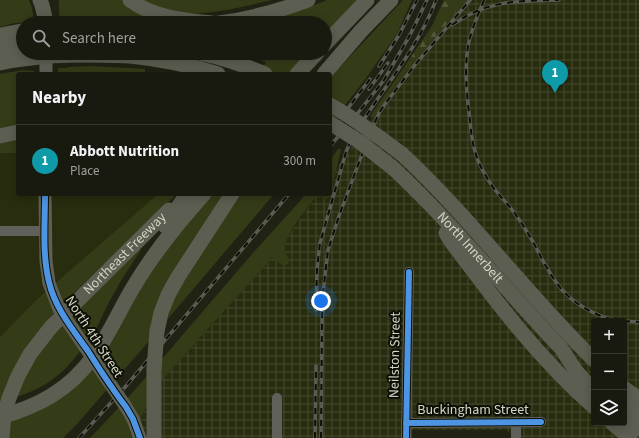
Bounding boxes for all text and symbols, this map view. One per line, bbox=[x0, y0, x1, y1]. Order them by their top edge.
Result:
search box bbox=[16, 16, 332, 60]
icon: search bbox=[30, 27, 52, 49]
text: Search here bbox=[62, 28, 136, 49]
pin: 1 bbox=[542, 60, 568, 93]
text: Nearby bbox=[32, 86, 86, 110]
text: Abbott Nutrition bbox=[70, 141, 179, 162]
text: 1 bbox=[42, 152, 48, 170]
text: 300 m bbox=[283, 152, 316, 170]
text: Place bbox=[70, 162, 99, 180]
street label: Northeast Freeway bbox=[79, 208, 171, 300]
street label: North Innerbelt bbox=[432, 208, 508, 288]
your location bbox=[311, 291, 331, 311]
street label: North 4th Street bbox=[60, 292, 128, 382]
street label: Neilston Street bbox=[384, 311, 406, 398]
map controls bbox=[591, 318, 627, 426]
button: + bbox=[591, 318, 627, 354]
button: − bbox=[591, 354, 627, 390]
button: layers bbox=[591, 390, 627, 426]
street label: Buckingham Street bbox=[417, 400, 529, 420]

